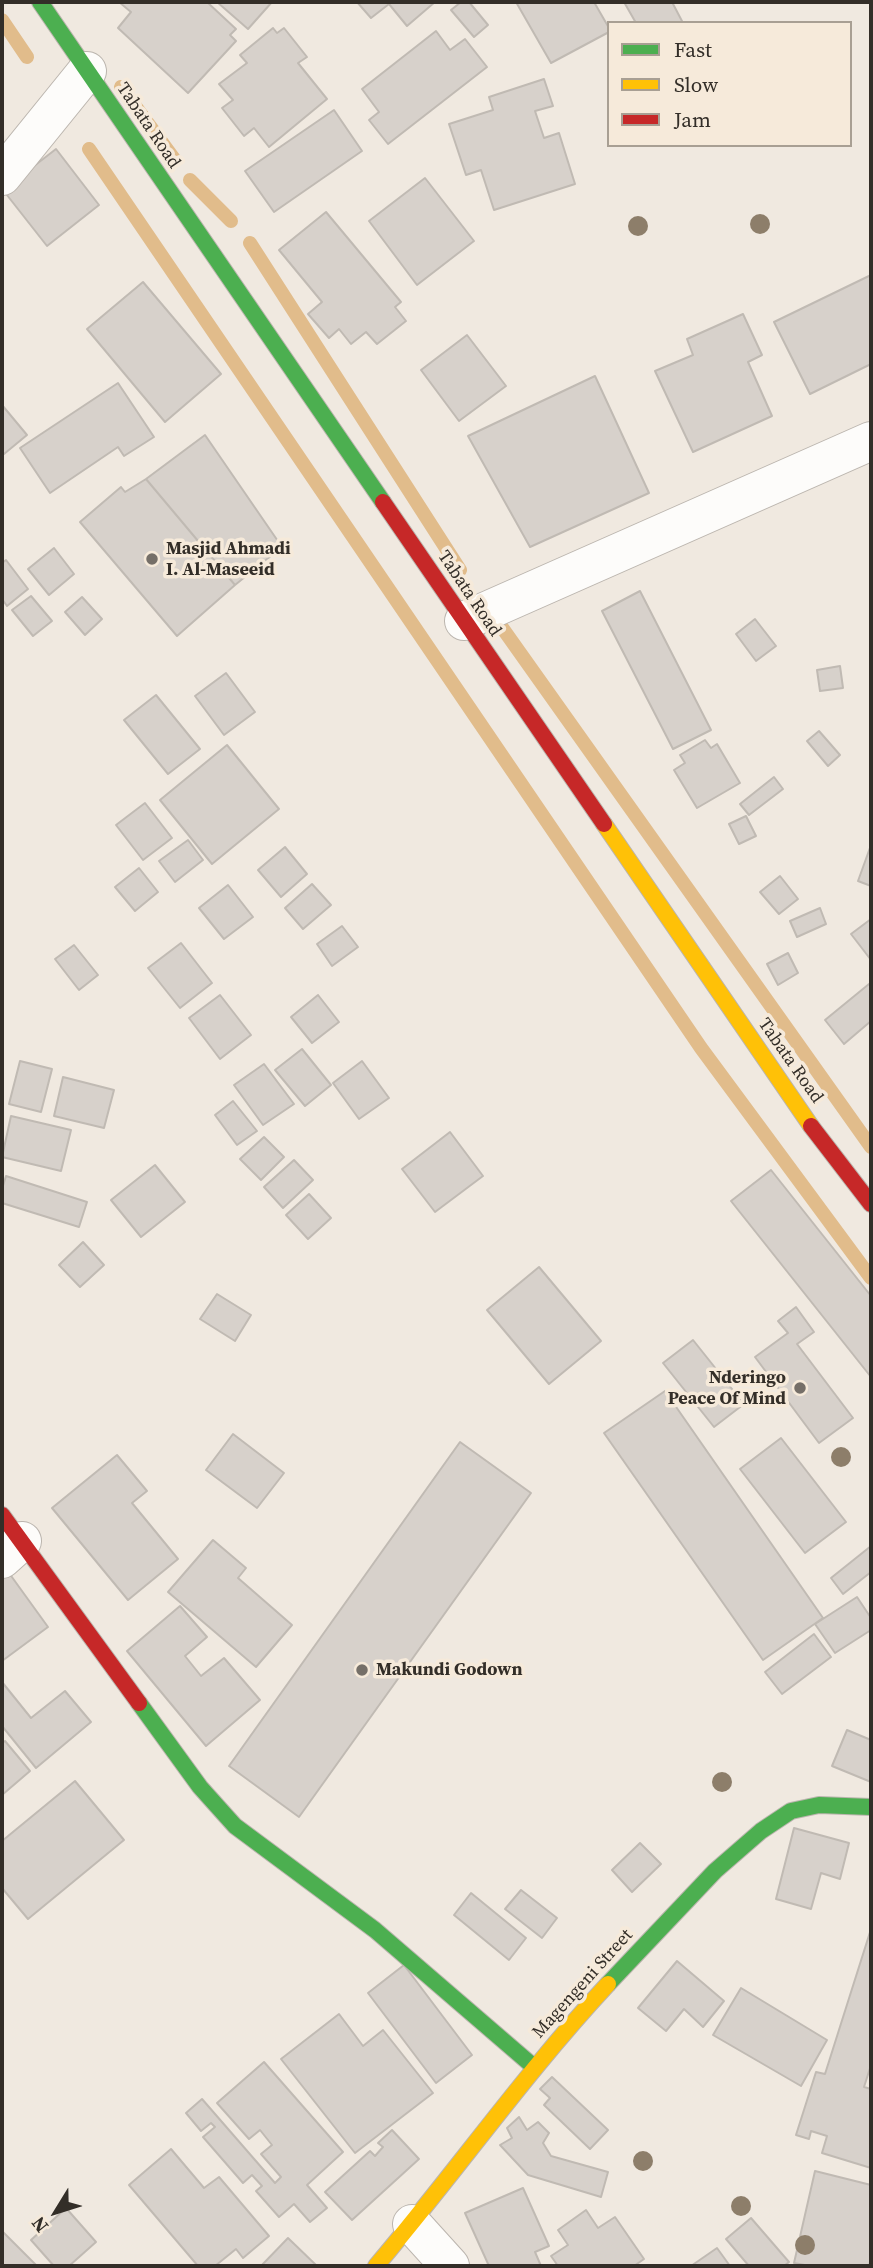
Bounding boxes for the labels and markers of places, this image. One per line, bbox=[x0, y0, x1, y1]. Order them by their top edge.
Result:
place label: Masjid Ahmadi I. Al-Maseeid bbox=[166, 538, 291, 580]
marker: Masjid Ahmadi I. Al-Maseeid bbox=[144, 551, 160, 567]
place label: Nderingo Peace Of Mind bbox=[668, 1367, 786, 1410]
marker: Nderingo Peace Of Mind bbox=[792, 1380, 808, 1396]
place label: Makundi Godown bbox=[376, 1659, 523, 1681]
marker: Makundi Godown bbox=[354, 1662, 370, 1678]

